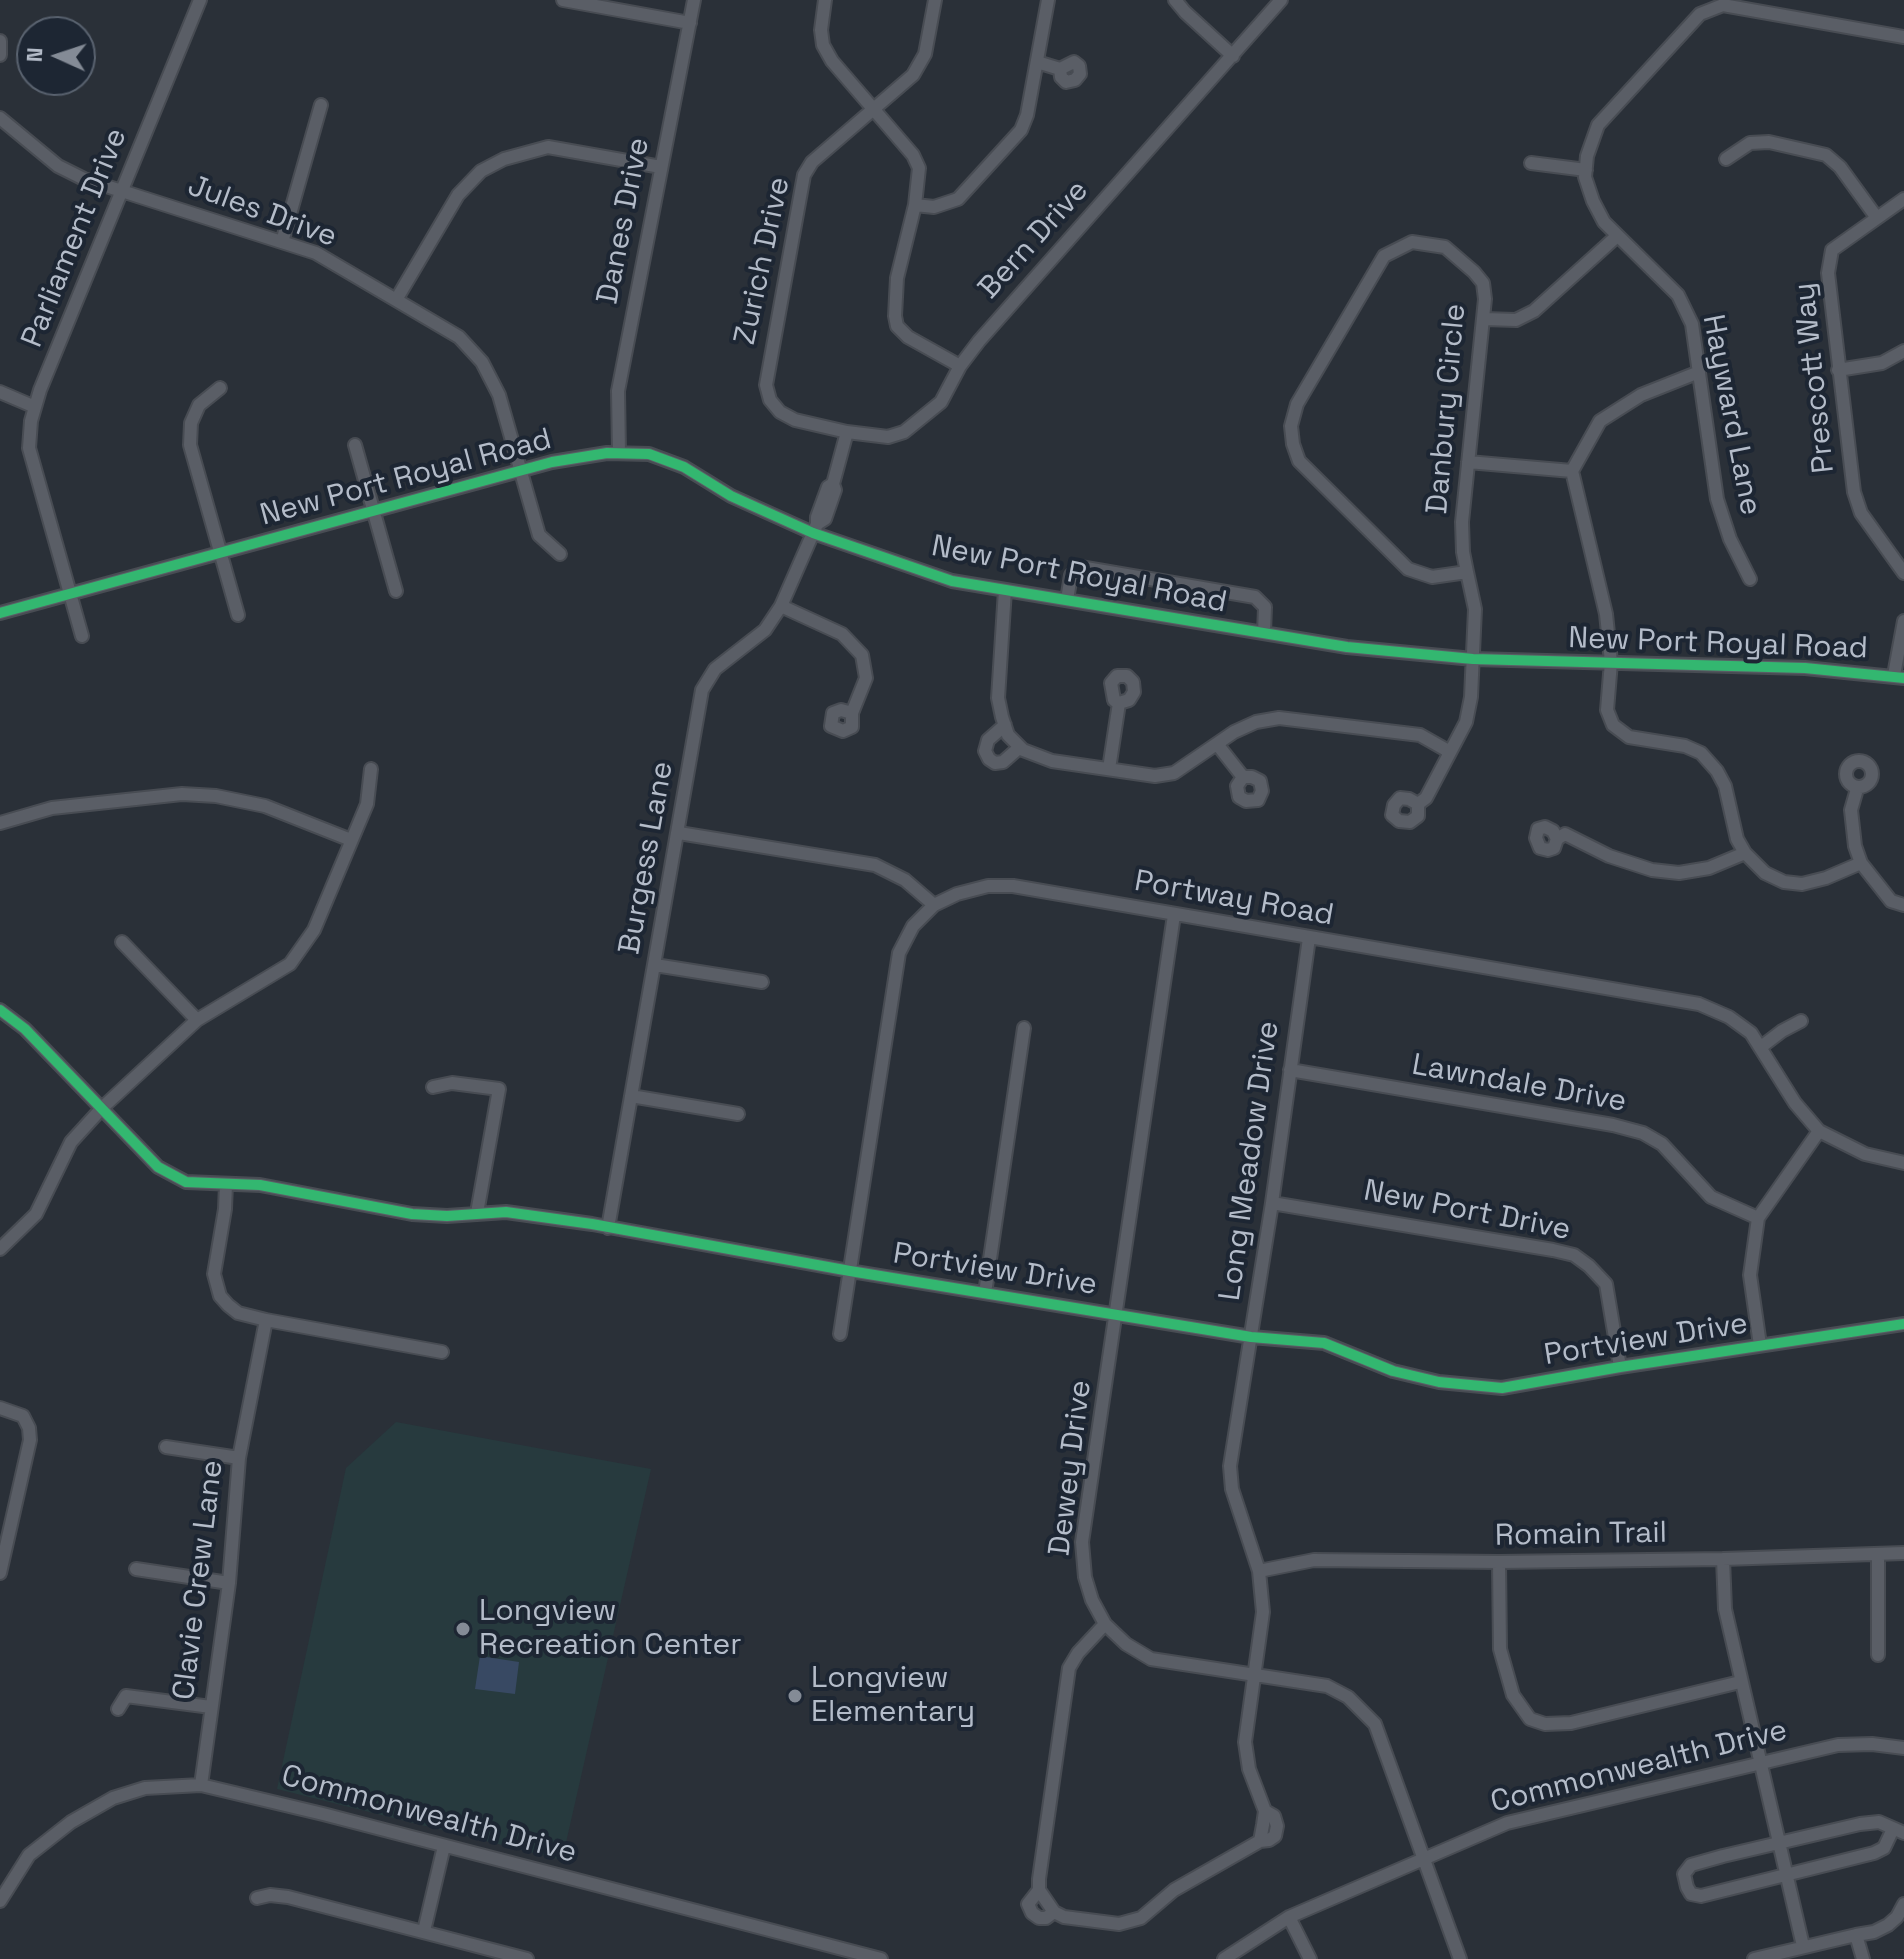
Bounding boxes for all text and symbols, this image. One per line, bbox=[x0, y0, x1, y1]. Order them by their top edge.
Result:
north arrow bbox=[16, 16, 96, 96]
text: N bbox=[20, 47, 48, 63]
street label: Parliament Drive bbox=[15, 123, 135, 353]
street label: Danes Drive bbox=[590, 135, 658, 307]
street label: Jules Drive bbox=[183, 168, 341, 256]
street label: Bern Drive bbox=[971, 173, 1097, 307]
street label: Zurich Drive bbox=[728, 174, 798, 348]
street label: Prescott Way bbox=[1787, 281, 1843, 475]
street label: Danbury Circle bbox=[1420, 302, 1474, 516]
street label: Hayward Lane bbox=[1694, 312, 1768, 518]
street label: New Port Royal Road bbox=[257, 422, 555, 534]
street label: New Port Royal Road bbox=[928, 529, 1230, 621]
street label: New Port Royal Road bbox=[1568, 621, 1868, 667]
street label: Burgess Lane bbox=[612, 759, 682, 957]
street label: Portway Road bbox=[1132, 864, 1336, 934]
street label: Long Meadow Drive bbox=[1213, 1019, 1287, 1303]
street label: Lawndale Drive bbox=[1409, 1047, 1629, 1121]
street label: New Port Drive bbox=[1361, 1173, 1573, 1249]
street label: Portview Drive bbox=[891, 1236, 1099, 1304]
street label: Portview Drive bbox=[1542, 1306, 1750, 1374]
street label: Dewey Drive bbox=[1042, 1378, 1100, 1558]
street label: Clavie Crew Lane bbox=[166, 1458, 232, 1702]
street label: Romain Trail bbox=[1495, 1516, 1667, 1554]
place label: Longview Recreation Center bbox=[479, 1594, 742, 1664]
marker: Longview Recreation Center bbox=[454, 1620, 472, 1638]
place label: Longview Elementary bbox=[811, 1661, 975, 1732]
marker: Longview Elementary bbox=[786, 1687, 804, 1705]
street label: Commonwealth Drive bbox=[1487, 1713, 1791, 1821]
street label: Commonwealth Drive bbox=[277, 1758, 581, 1872]

